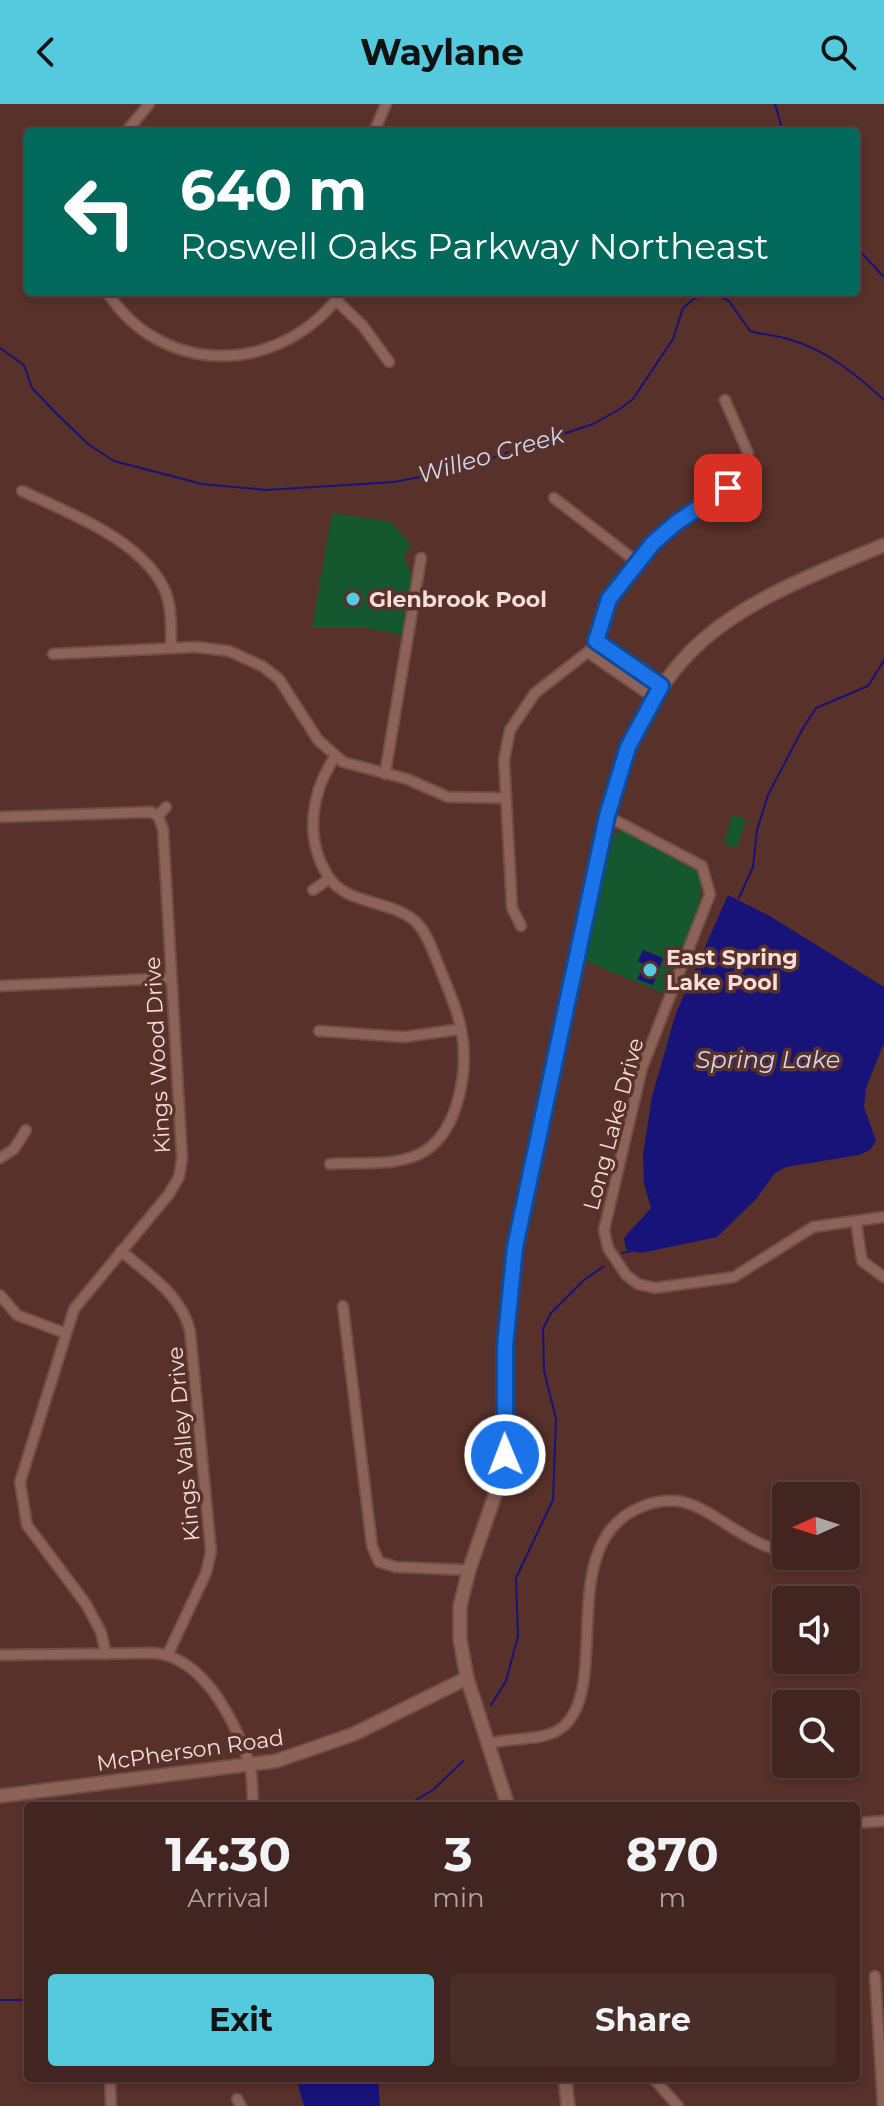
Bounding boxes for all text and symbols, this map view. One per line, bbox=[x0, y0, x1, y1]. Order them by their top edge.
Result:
icon: back bbox=[24, 30, 68, 74]
text: Waylane bbox=[360, 30, 524, 74]
icon: search bbox=[816, 30, 860, 74]
text: 640 m bbox=[180, 156, 367, 224]
icon: left bbox=[48, 160, 152, 264]
text: Roswell Oaks Parkway Northeast bbox=[180, 224, 769, 268]
water label: Willeo Creek bbox=[414, 419, 569, 489]
pin bbox=[694, 454, 762, 522]
icon: arrive bbox=[706, 466, 750, 510]
place label: Glenbrook Pool bbox=[369, 586, 547, 613]
marker: Glenbrook Pool bbox=[344, 590, 362, 608]
place label: East Spring Lake Pool bbox=[666, 944, 798, 996]
street label: Kings Wood Drive bbox=[139, 956, 176, 1154]
marker: East Spring Lake Pool bbox=[641, 961, 659, 979]
street label: Long Lake Drive bbox=[577, 1035, 650, 1213]
water label: Spring Lake bbox=[696, 1045, 840, 1074]
street label: Kings Valley Drive bbox=[162, 1345, 205, 1542]
position arrow bbox=[463, 1413, 547, 1497]
north arrow bbox=[772, 1482, 860, 1570]
map controls bbox=[772, 1482, 860, 1778]
button: sound bbox=[772, 1586, 860, 1674]
button: search bbox=[772, 1690, 860, 1778]
street label: McPherson Road bbox=[95, 1724, 285, 1777]
text: 14:30 bbox=[165, 1825, 291, 1883]
text: 3 bbox=[444, 1825, 473, 1883]
text: 870 bbox=[626, 1825, 719, 1883]
text: Arrival bbox=[187, 1882, 269, 1914]
text: min bbox=[432, 1882, 484, 1914]
text: m bbox=[658, 1882, 686, 1914]
button: Exit bbox=[48, 1974, 434, 2066]
button: Share bbox=[450, 1974, 836, 2066]

